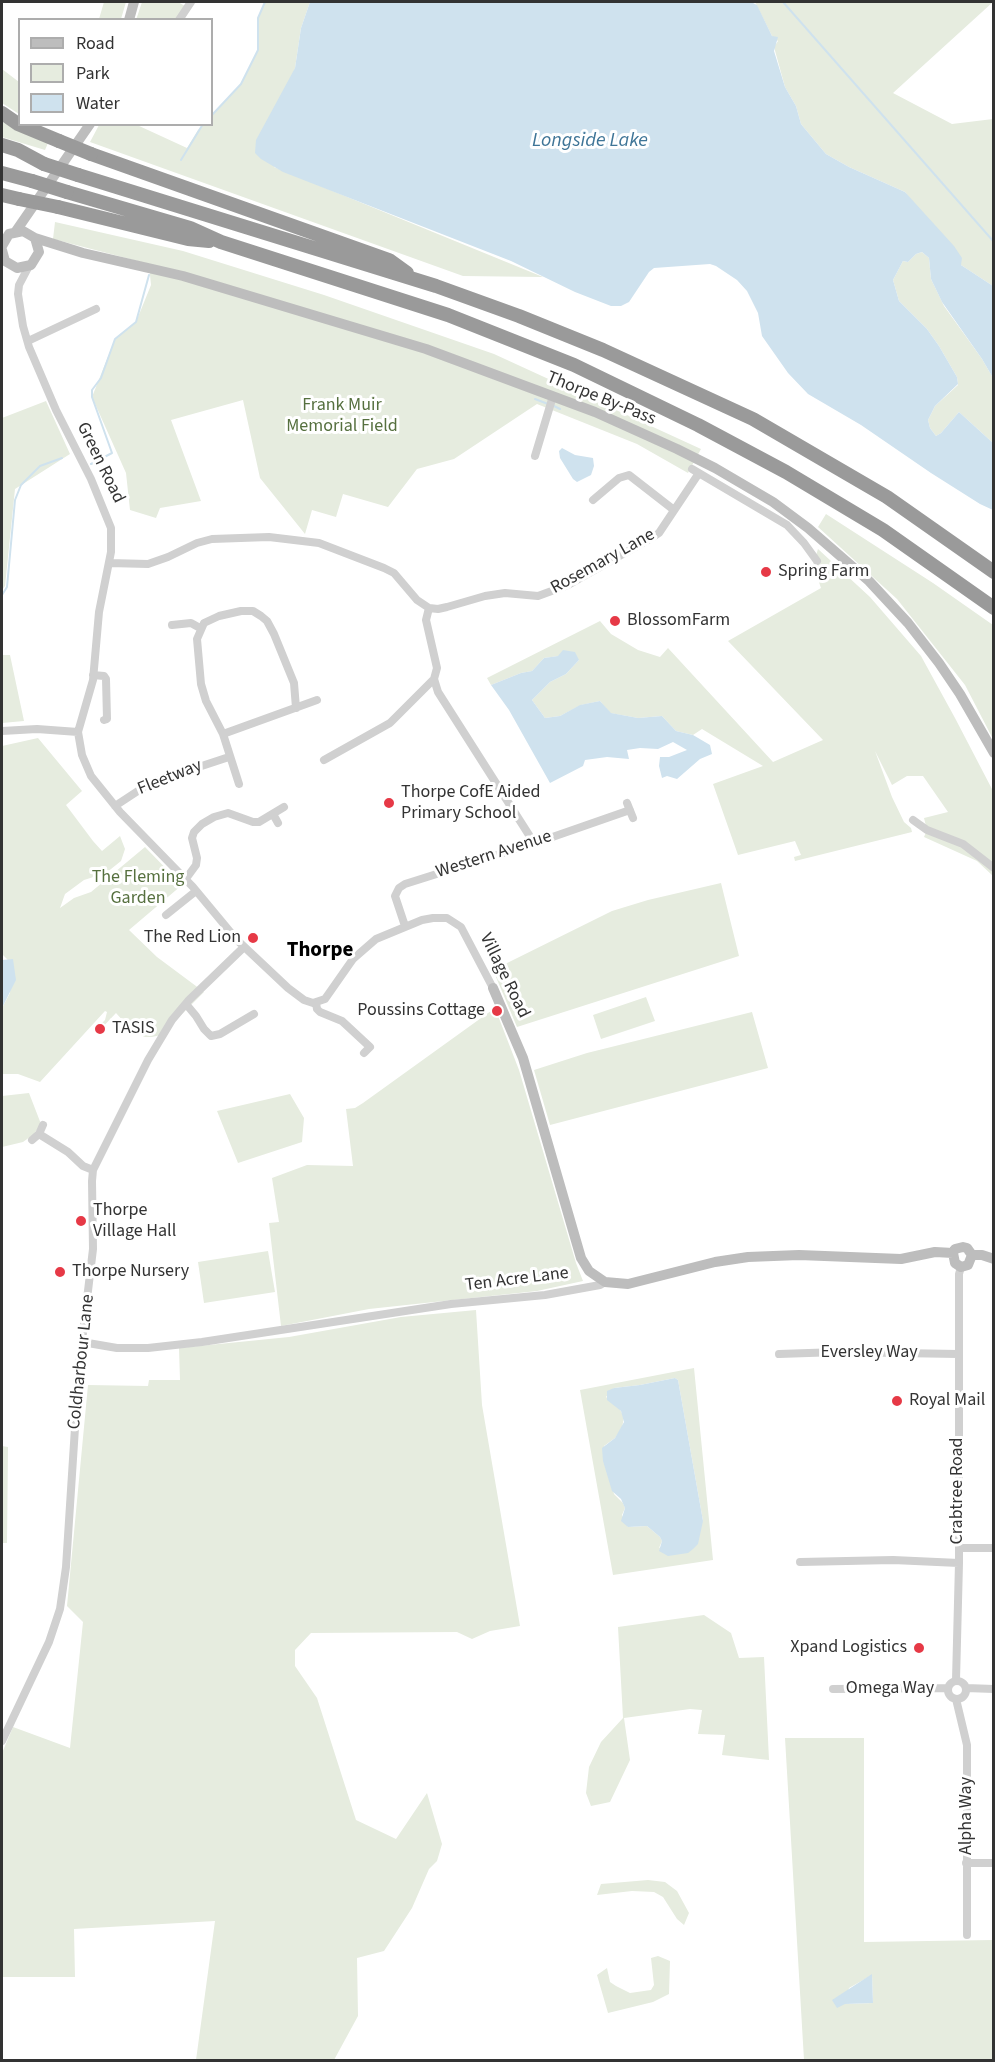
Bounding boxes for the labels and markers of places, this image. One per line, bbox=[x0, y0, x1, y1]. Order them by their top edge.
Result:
place label: Spring Farm bbox=[778, 561, 869, 583]
marker: Spring Farm bbox=[759, 565, 773, 579]
place label: BlossomFarm bbox=[627, 610, 730, 632]
marker: BlossomFarm bbox=[608, 614, 622, 628]
place label: Thorpe CofE Aided Primary School bbox=[401, 782, 540, 824]
marker: Thorpe CofE Aided Primary School bbox=[382, 796, 396, 810]
place label: The Red Lion bbox=[144, 927, 241, 949]
marker: The Red Lion bbox=[246, 931, 260, 945]
place label: Poussins Cottage bbox=[357, 1000, 485, 1022]
marker: Poussins Cottage bbox=[490, 1004, 504, 1018]
place label: TASIS bbox=[112, 1018, 155, 1040]
marker: TASIS bbox=[93, 1022, 107, 1036]
place label: Thorpe Village Hall bbox=[93, 1200, 176, 1242]
marker: Thorpe Village Hall bbox=[74, 1214, 88, 1228]
place label: Thorpe Nursery bbox=[72, 1261, 189, 1283]
marker: Thorpe Nursery bbox=[53, 1265, 67, 1279]
place label: Royal Mail bbox=[909, 1390, 985, 1412]
marker: Royal Mail bbox=[890, 1394, 904, 1408]
place label: Xpand Logistics bbox=[790, 1637, 907, 1659]
marker: Xpand Logistics bbox=[912, 1641, 926, 1655]

